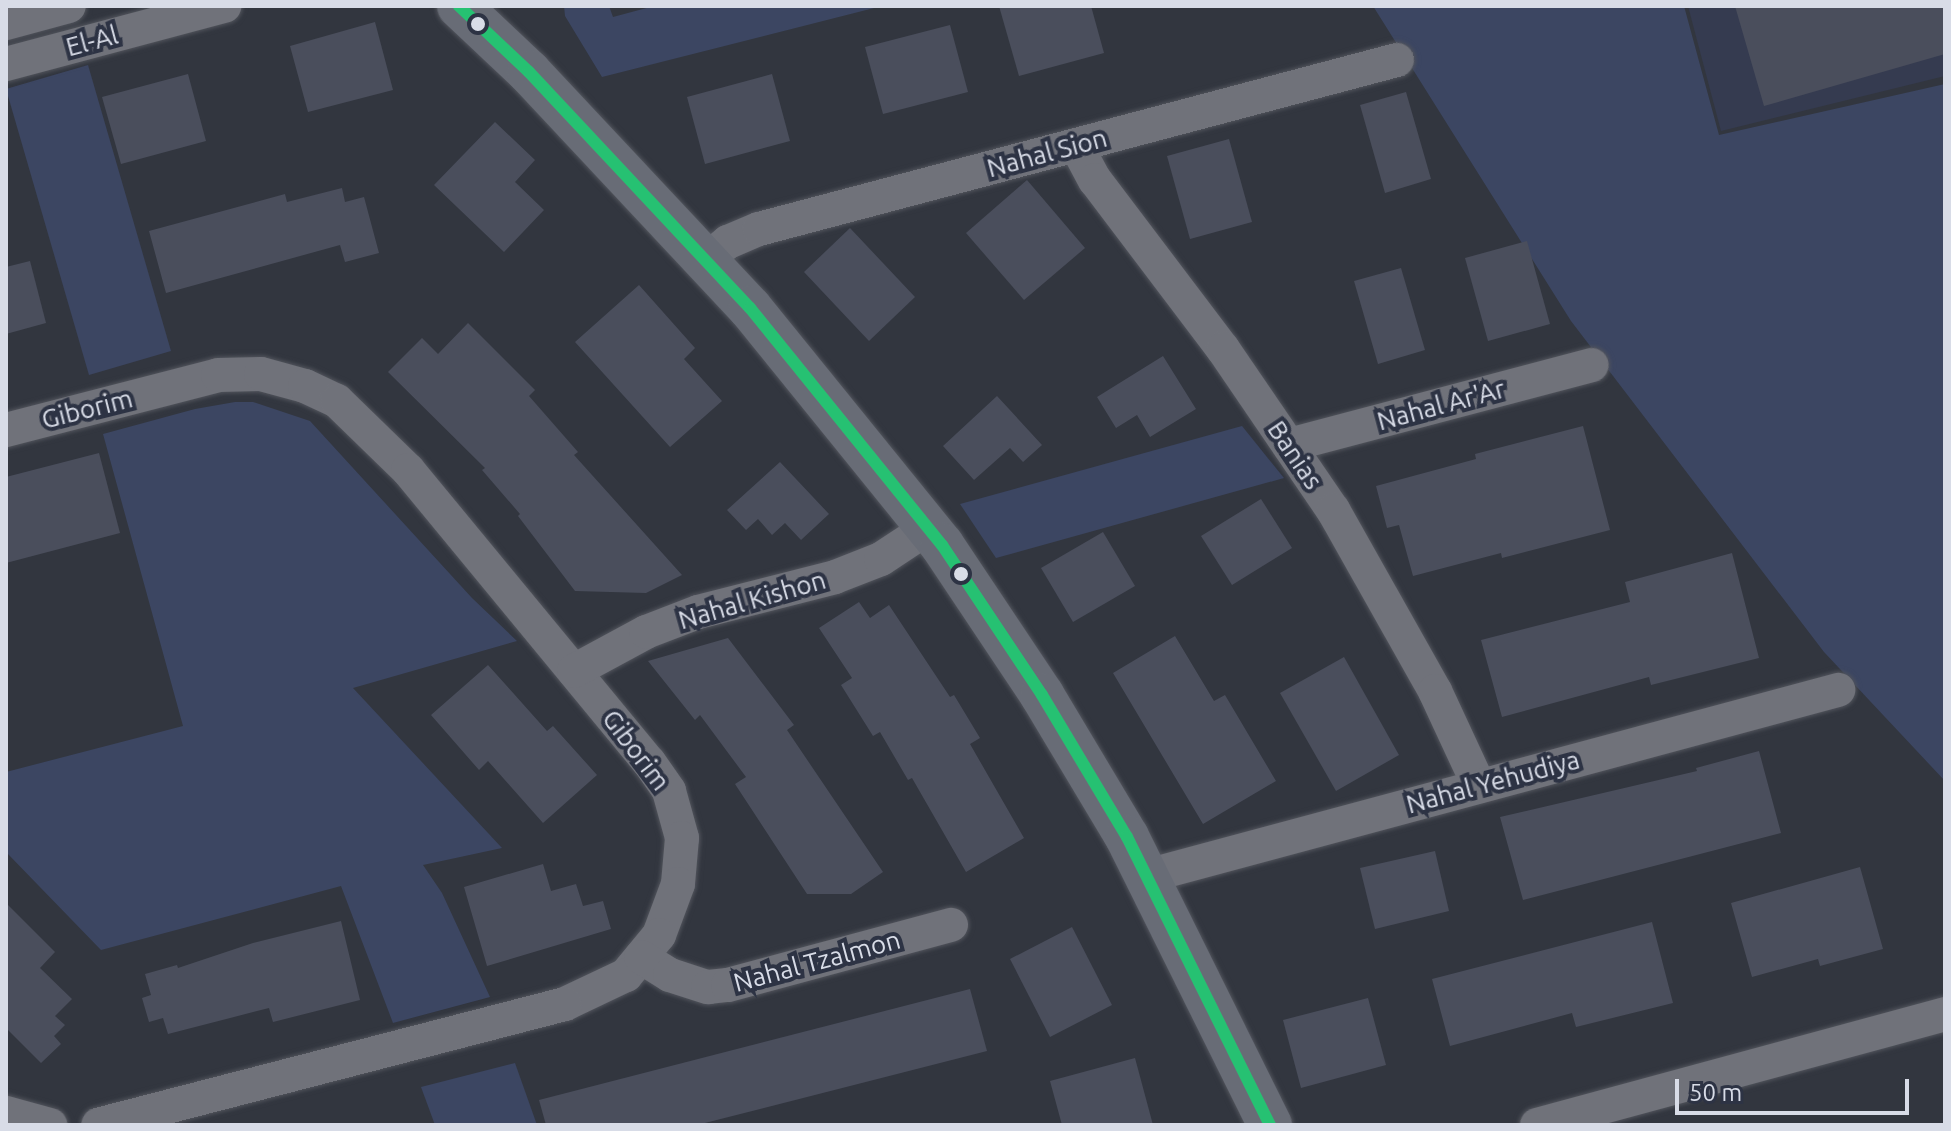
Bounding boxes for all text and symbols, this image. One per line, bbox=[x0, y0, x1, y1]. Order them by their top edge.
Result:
unlabelled marker bbox=[470, 16, 486, 32]
street label: El-Al bbox=[63, 19, 121, 63]
street label: Nahal Sion bbox=[984, 122, 1110, 184]
street label: Nahal Ar'Ar bbox=[1374, 373, 1508, 437]
street label: Giborim bbox=[38, 383, 136, 435]
street label: Banias bbox=[1261, 415, 1329, 495]
street label: Nahal Kishon bbox=[675, 564, 829, 636]
unlabelled marker bbox=[953, 566, 969, 582]
street label: Giborim bbox=[596, 704, 676, 796]
street label: Nahal Yehudiya bbox=[1403, 744, 1583, 820]
street label: Nahal Tzalmon bbox=[730, 924, 904, 998]
scale bar bbox=[1679, 1063, 1913, 1113]
text: 50 m bbox=[1689, 1079, 1742, 1106]

